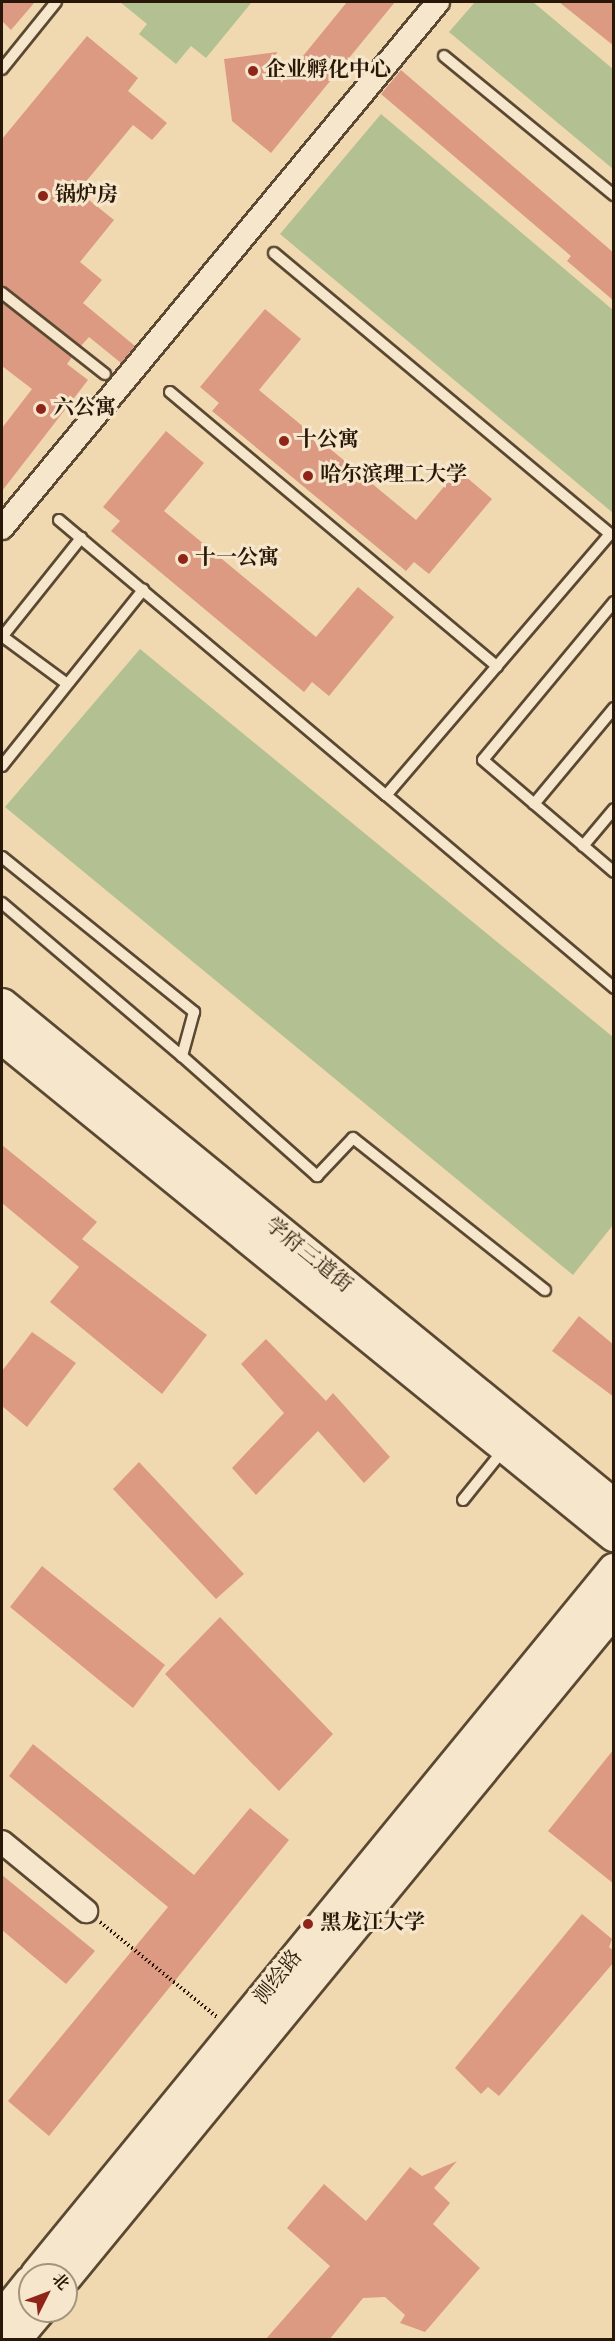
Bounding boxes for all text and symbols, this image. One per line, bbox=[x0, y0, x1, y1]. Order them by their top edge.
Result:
place label: 企业孵化中心 bbox=[265, 58, 391, 84]
marker: 企业孵化中心 bbox=[246, 64, 260, 78]
place label: 锅炉房 bbox=[55, 183, 118, 209]
marker: 锅炉房 bbox=[36, 189, 50, 203]
place label: 六公寓 bbox=[53, 396, 116, 422]
marker: 六公寓 bbox=[34, 402, 48, 416]
place label: 十公寓 bbox=[296, 428, 359, 454]
marker: 十公寓 bbox=[277, 434, 291, 448]
place label: 哈尔滨理工大学 bbox=[320, 463, 467, 489]
marker: 哈尔滨理工大学 bbox=[301, 469, 315, 483]
place label: 十一公寓 bbox=[195, 546, 279, 572]
marker: 十一公寓 bbox=[176, 552, 190, 566]
street label: 学府三道街 bbox=[259, 1213, 357, 1299]
place label: 黑龙江大学 bbox=[320, 1911, 425, 1937]
marker: 黑龙江大学 bbox=[301, 1917, 315, 1931]
street label: 测绘路 bbox=[249, 1946, 309, 2010]
north arrow bbox=[18, 2263, 78, 2323]
text: 北 bbox=[49, 2271, 71, 2294]

